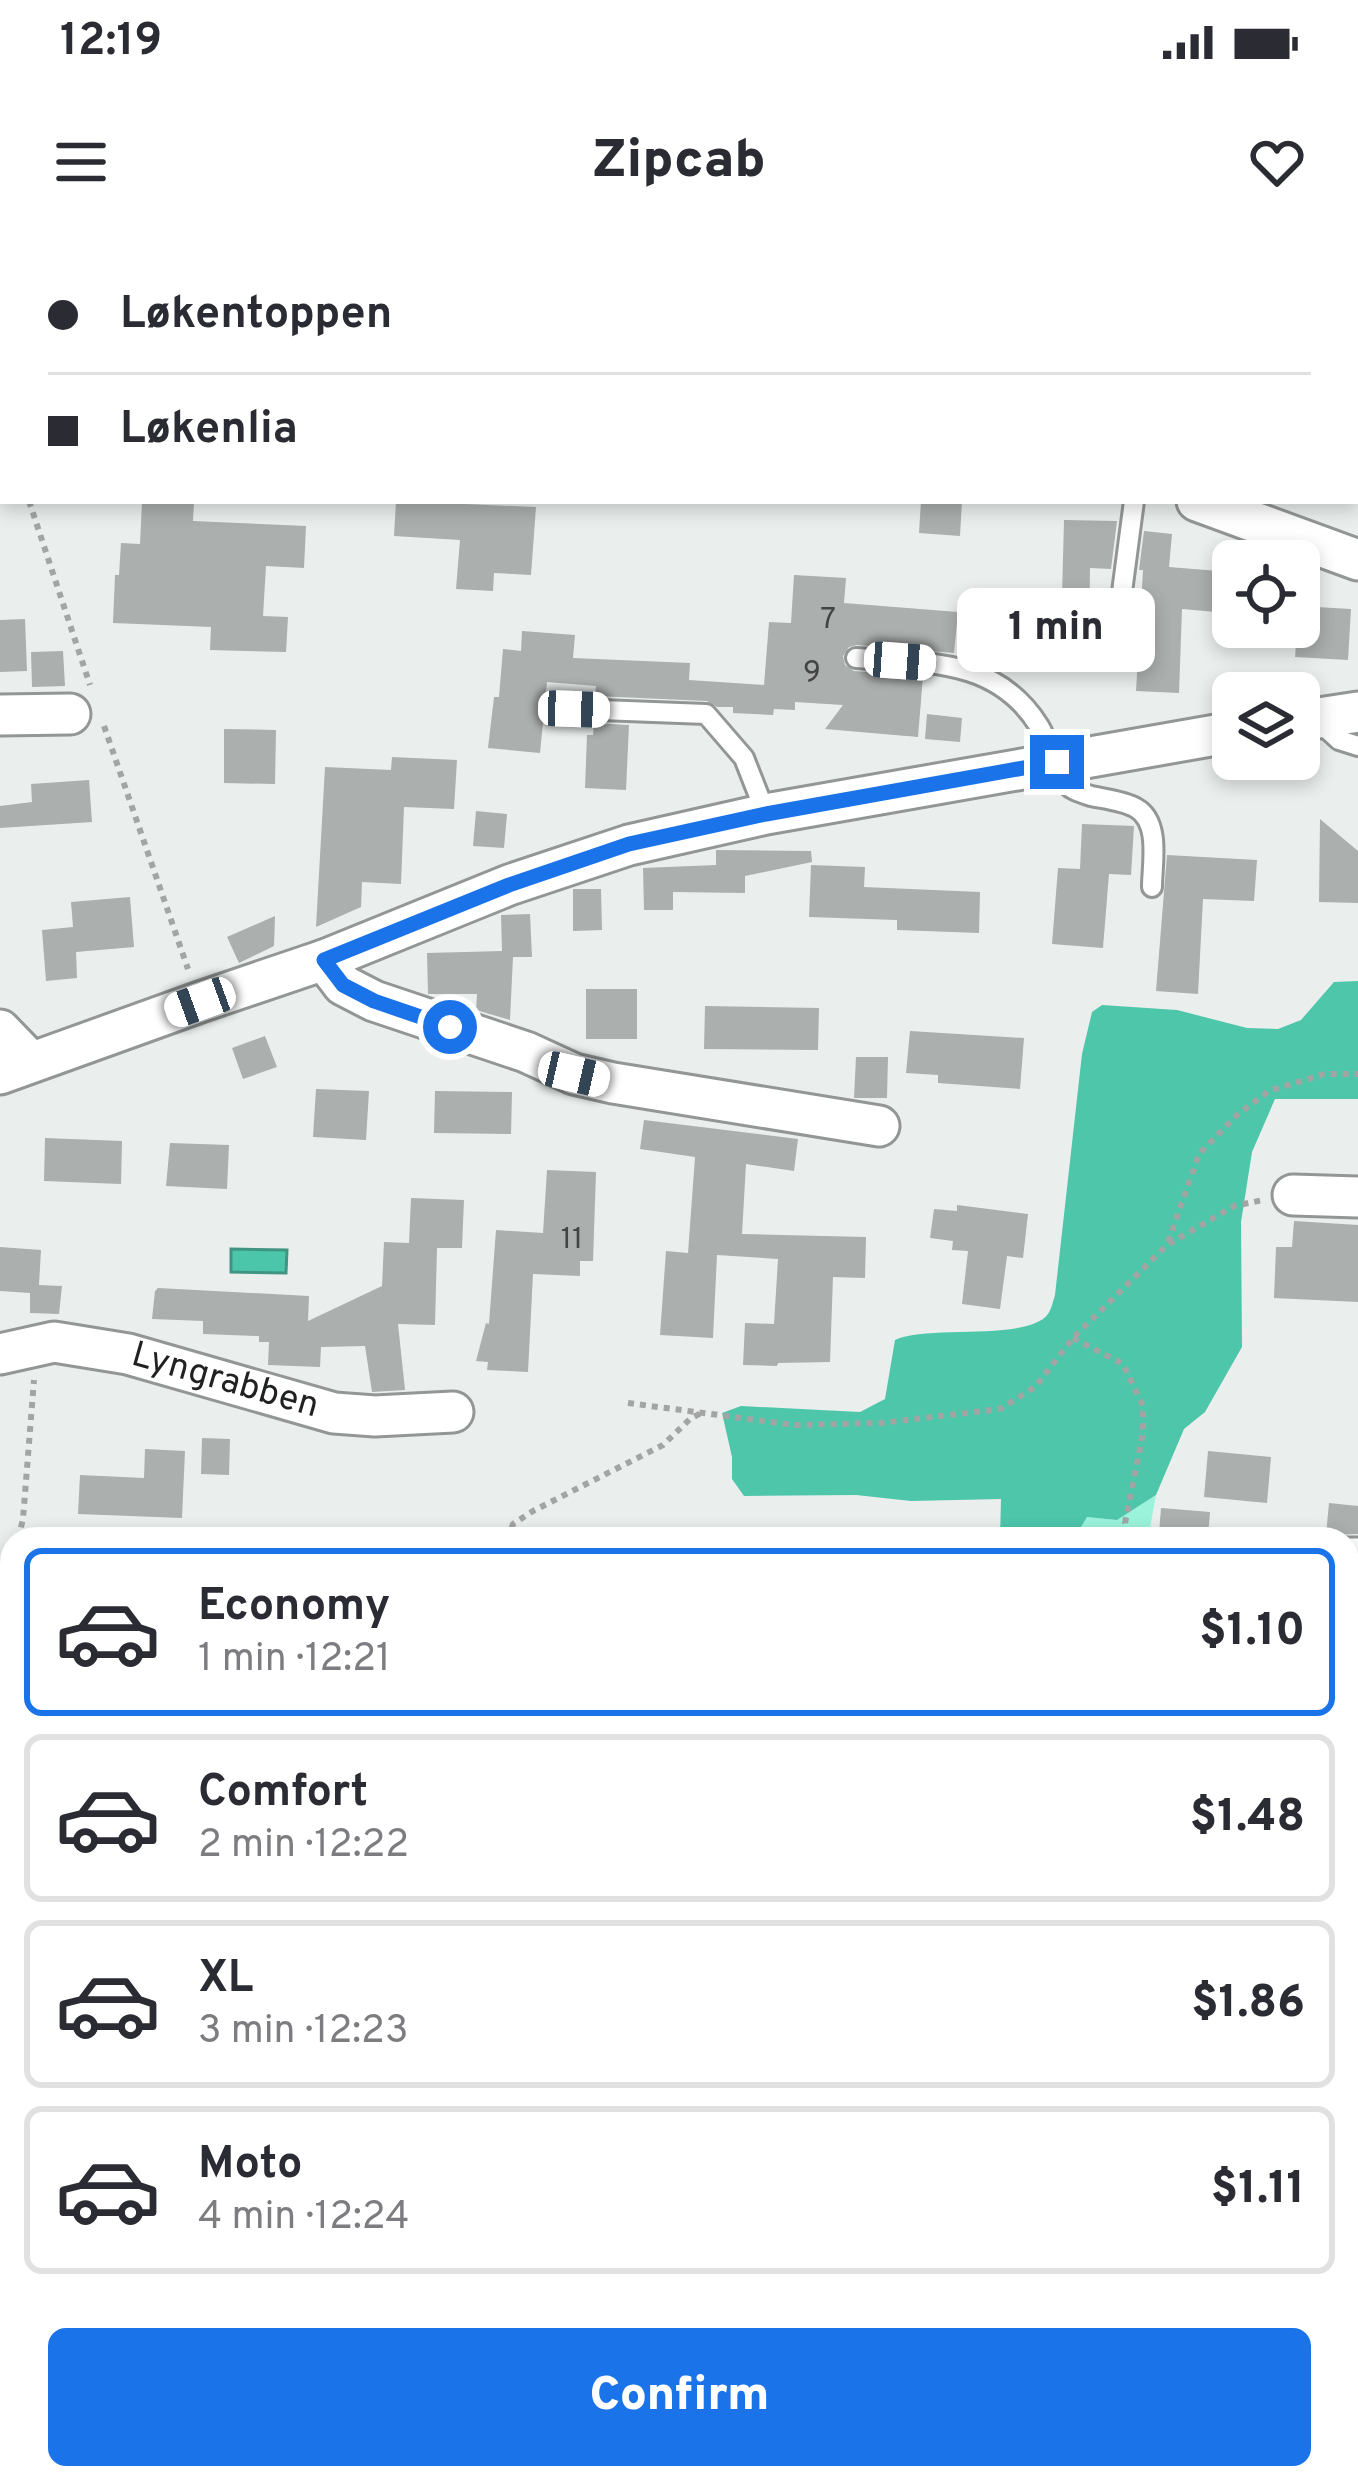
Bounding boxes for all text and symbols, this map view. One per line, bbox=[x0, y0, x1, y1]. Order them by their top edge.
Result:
text: 12:19 bbox=[60, 14, 162, 71]
text: Zipcab bbox=[592, 128, 766, 197]
icon: menu bbox=[48, 129, 114, 195]
icon: heart bbox=[1244, 129, 1310, 195]
text: Løkentoppen bbox=[120, 287, 392, 344]
text: Løkenlia bbox=[120, 402, 298, 459]
map controls bbox=[1212, 540, 1320, 780]
button: locate bbox=[1212, 540, 1320, 648]
callout: 1 min bbox=[958, 588, 1156, 672]
house number: 7 bbox=[820, 602, 836, 639]
text: 1 min bbox=[1008, 605, 1104, 654]
car bbox=[863, 641, 937, 681]
house number: 9 bbox=[803, 655, 821, 692]
button: layers bbox=[1212, 672, 1320, 780]
car bbox=[537, 690, 611, 728]
route end bbox=[1030, 735, 1084, 789]
car bbox=[160, 973, 240, 1031]
route start bbox=[423, 1000, 477, 1054]
car bbox=[535, 1048, 613, 1100]
house number: 11 bbox=[561, 1222, 583, 1259]
street label: Lyngrabben bbox=[126, 1333, 324, 1430]
icon: car bbox=[54, 1578, 162, 1686]
text: Economy bbox=[198, 1579, 390, 1636]
text: $1.10 bbox=[1199, 1604, 1305, 1661]
text: 1 min · 12:21 bbox=[198, 1636, 391, 1685]
icon: car bbox=[54, 1764, 162, 1872]
text: Comfort bbox=[198, 1765, 368, 1822]
text: $1.48 bbox=[1190, 1790, 1305, 1847]
text: 2 min · 12:22 bbox=[198, 1822, 409, 1871]
icon: car bbox=[54, 1950, 162, 2058]
text: XL bbox=[198, 1951, 253, 2008]
text: $1.86 bbox=[1191, 1976, 1305, 2033]
text: 3 min · 12:23 bbox=[198, 2008, 408, 2057]
icon: car bbox=[54, 2136, 162, 2244]
text: Moto bbox=[198, 2137, 302, 2194]
text: $1.11 bbox=[1211, 2162, 1305, 2219]
text: 4 min · 12:24 bbox=[198, 2194, 410, 2243]
button: Confirm bbox=[48, 2328, 1311, 2466]

